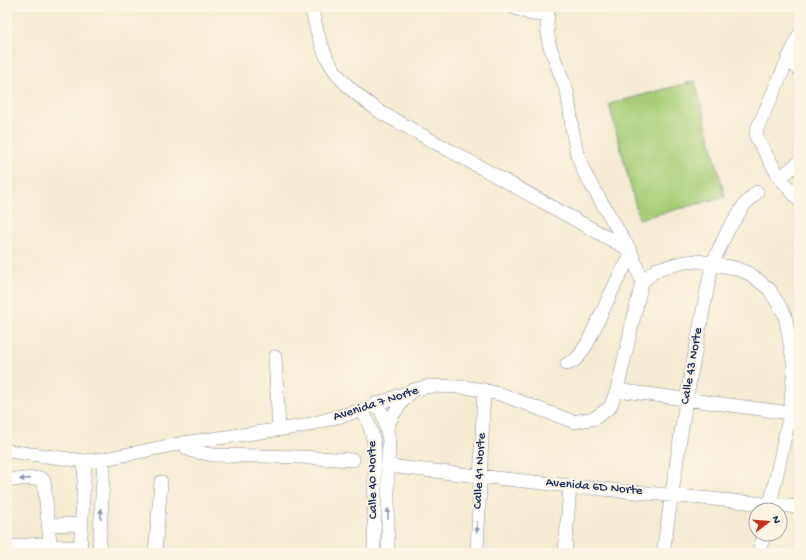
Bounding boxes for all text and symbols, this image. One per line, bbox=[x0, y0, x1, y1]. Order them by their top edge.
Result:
street label: Calle 43 Norte bbox=[678, 326, 706, 406]
street label: Avenida 7 Norte bbox=[331, 383, 421, 425]
street label: Calle 41 Norte bbox=[471, 432, 489, 509]
street label: Calle 40 Norte bbox=[365, 440, 381, 519]
one-way arrow bbox=[19, 475, 31, 482]
street label: Avenida 6D Norte bbox=[545, 475, 643, 499]
north arrow bbox=[748, 502, 788, 542]
one-way arrow bbox=[385, 507, 391, 520]
one-way arrow bbox=[98, 508, 105, 520]
text: N bbox=[769, 515, 782, 525]
one-way arrow bbox=[474, 521, 481, 533]

